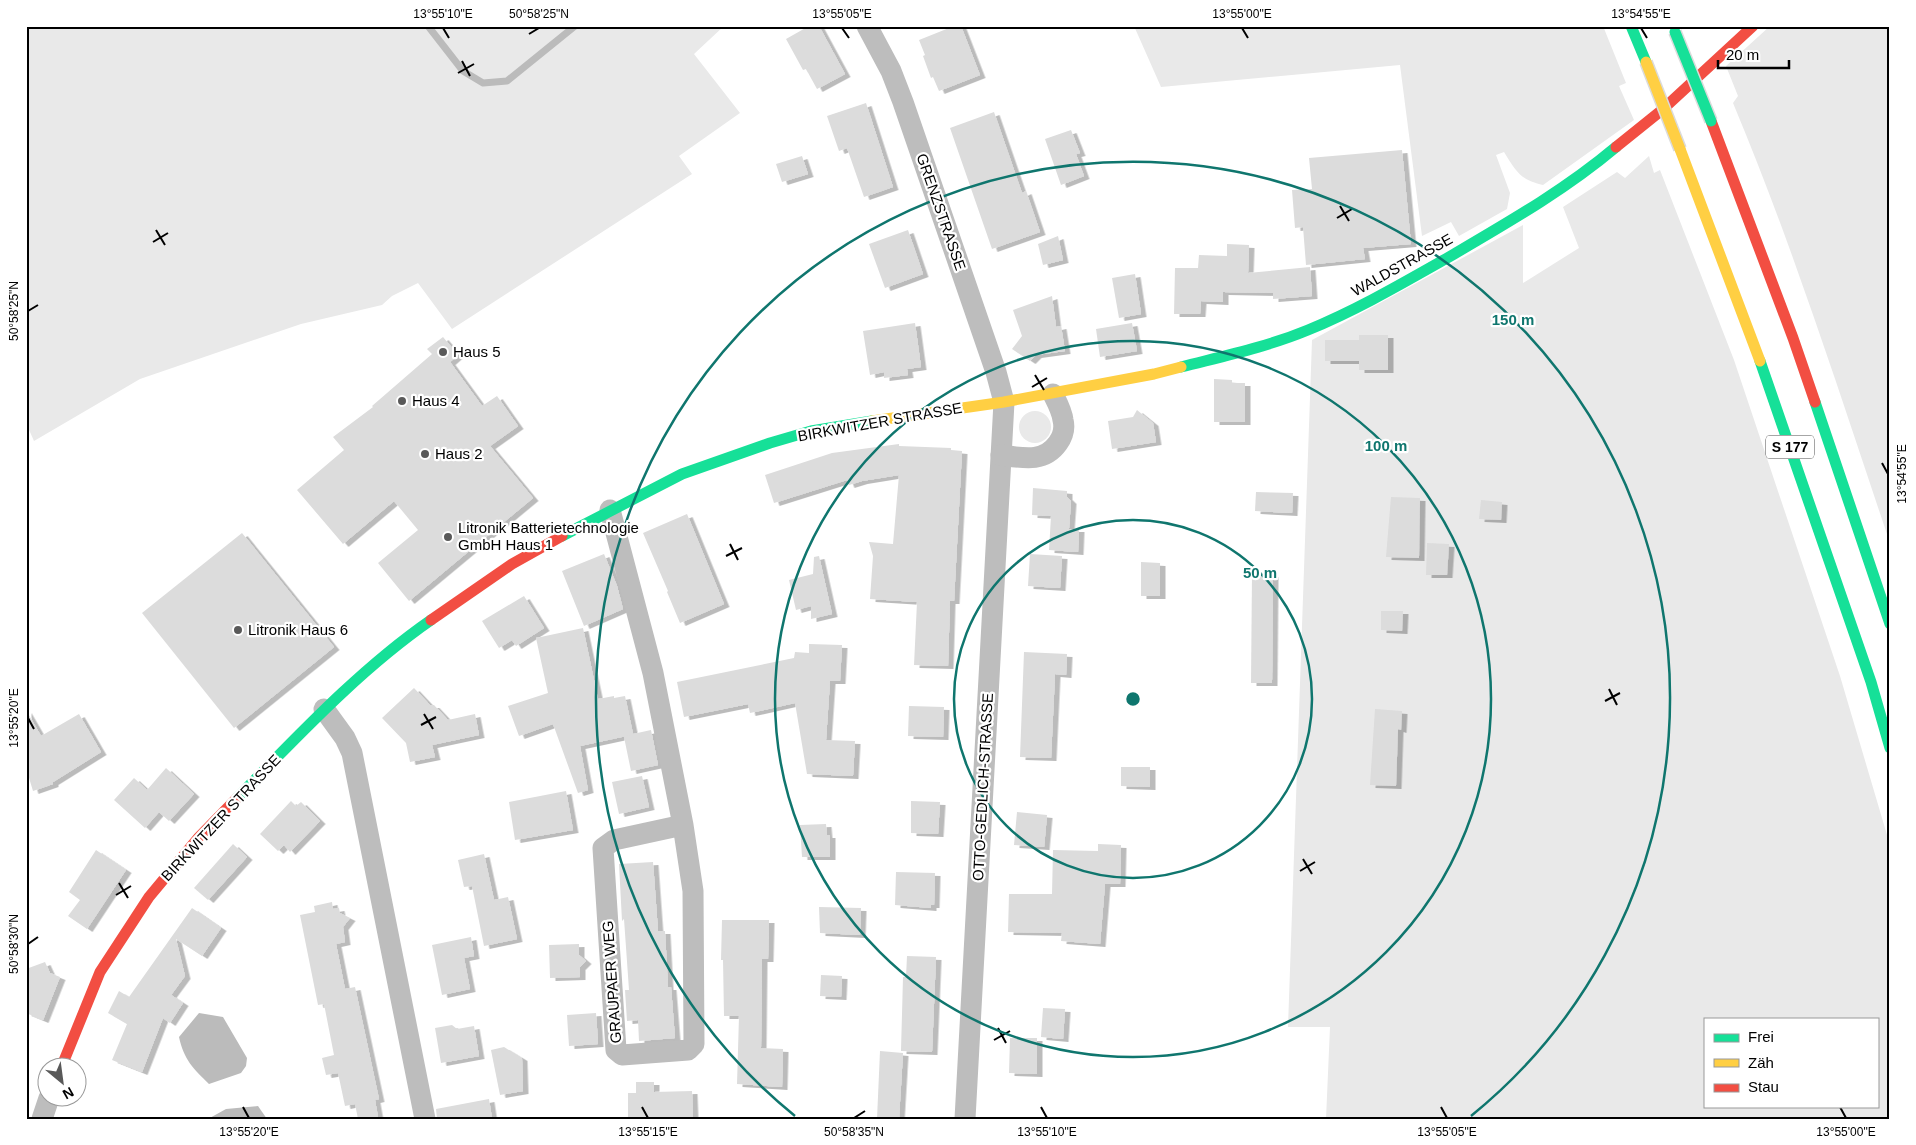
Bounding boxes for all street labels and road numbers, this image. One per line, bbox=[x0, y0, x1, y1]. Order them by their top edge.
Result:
street label: GRENZSTRASSE bbox=[913, 151, 969, 273]
street label: WALDSTRASSE bbox=[1348, 230, 1455, 299]
street label: BIRKWITZER STRASSE bbox=[796, 399, 963, 444]
road number: S 177 bbox=[1766, 436, 1814, 458]
street label: OTTO-GEDLICH-STRASSE bbox=[969, 693, 996, 881]
street label: BIRKWITZER STRASSE bbox=[158, 751, 284, 884]
street label: GRAUPAER WEG bbox=[599, 920, 624, 1044]

